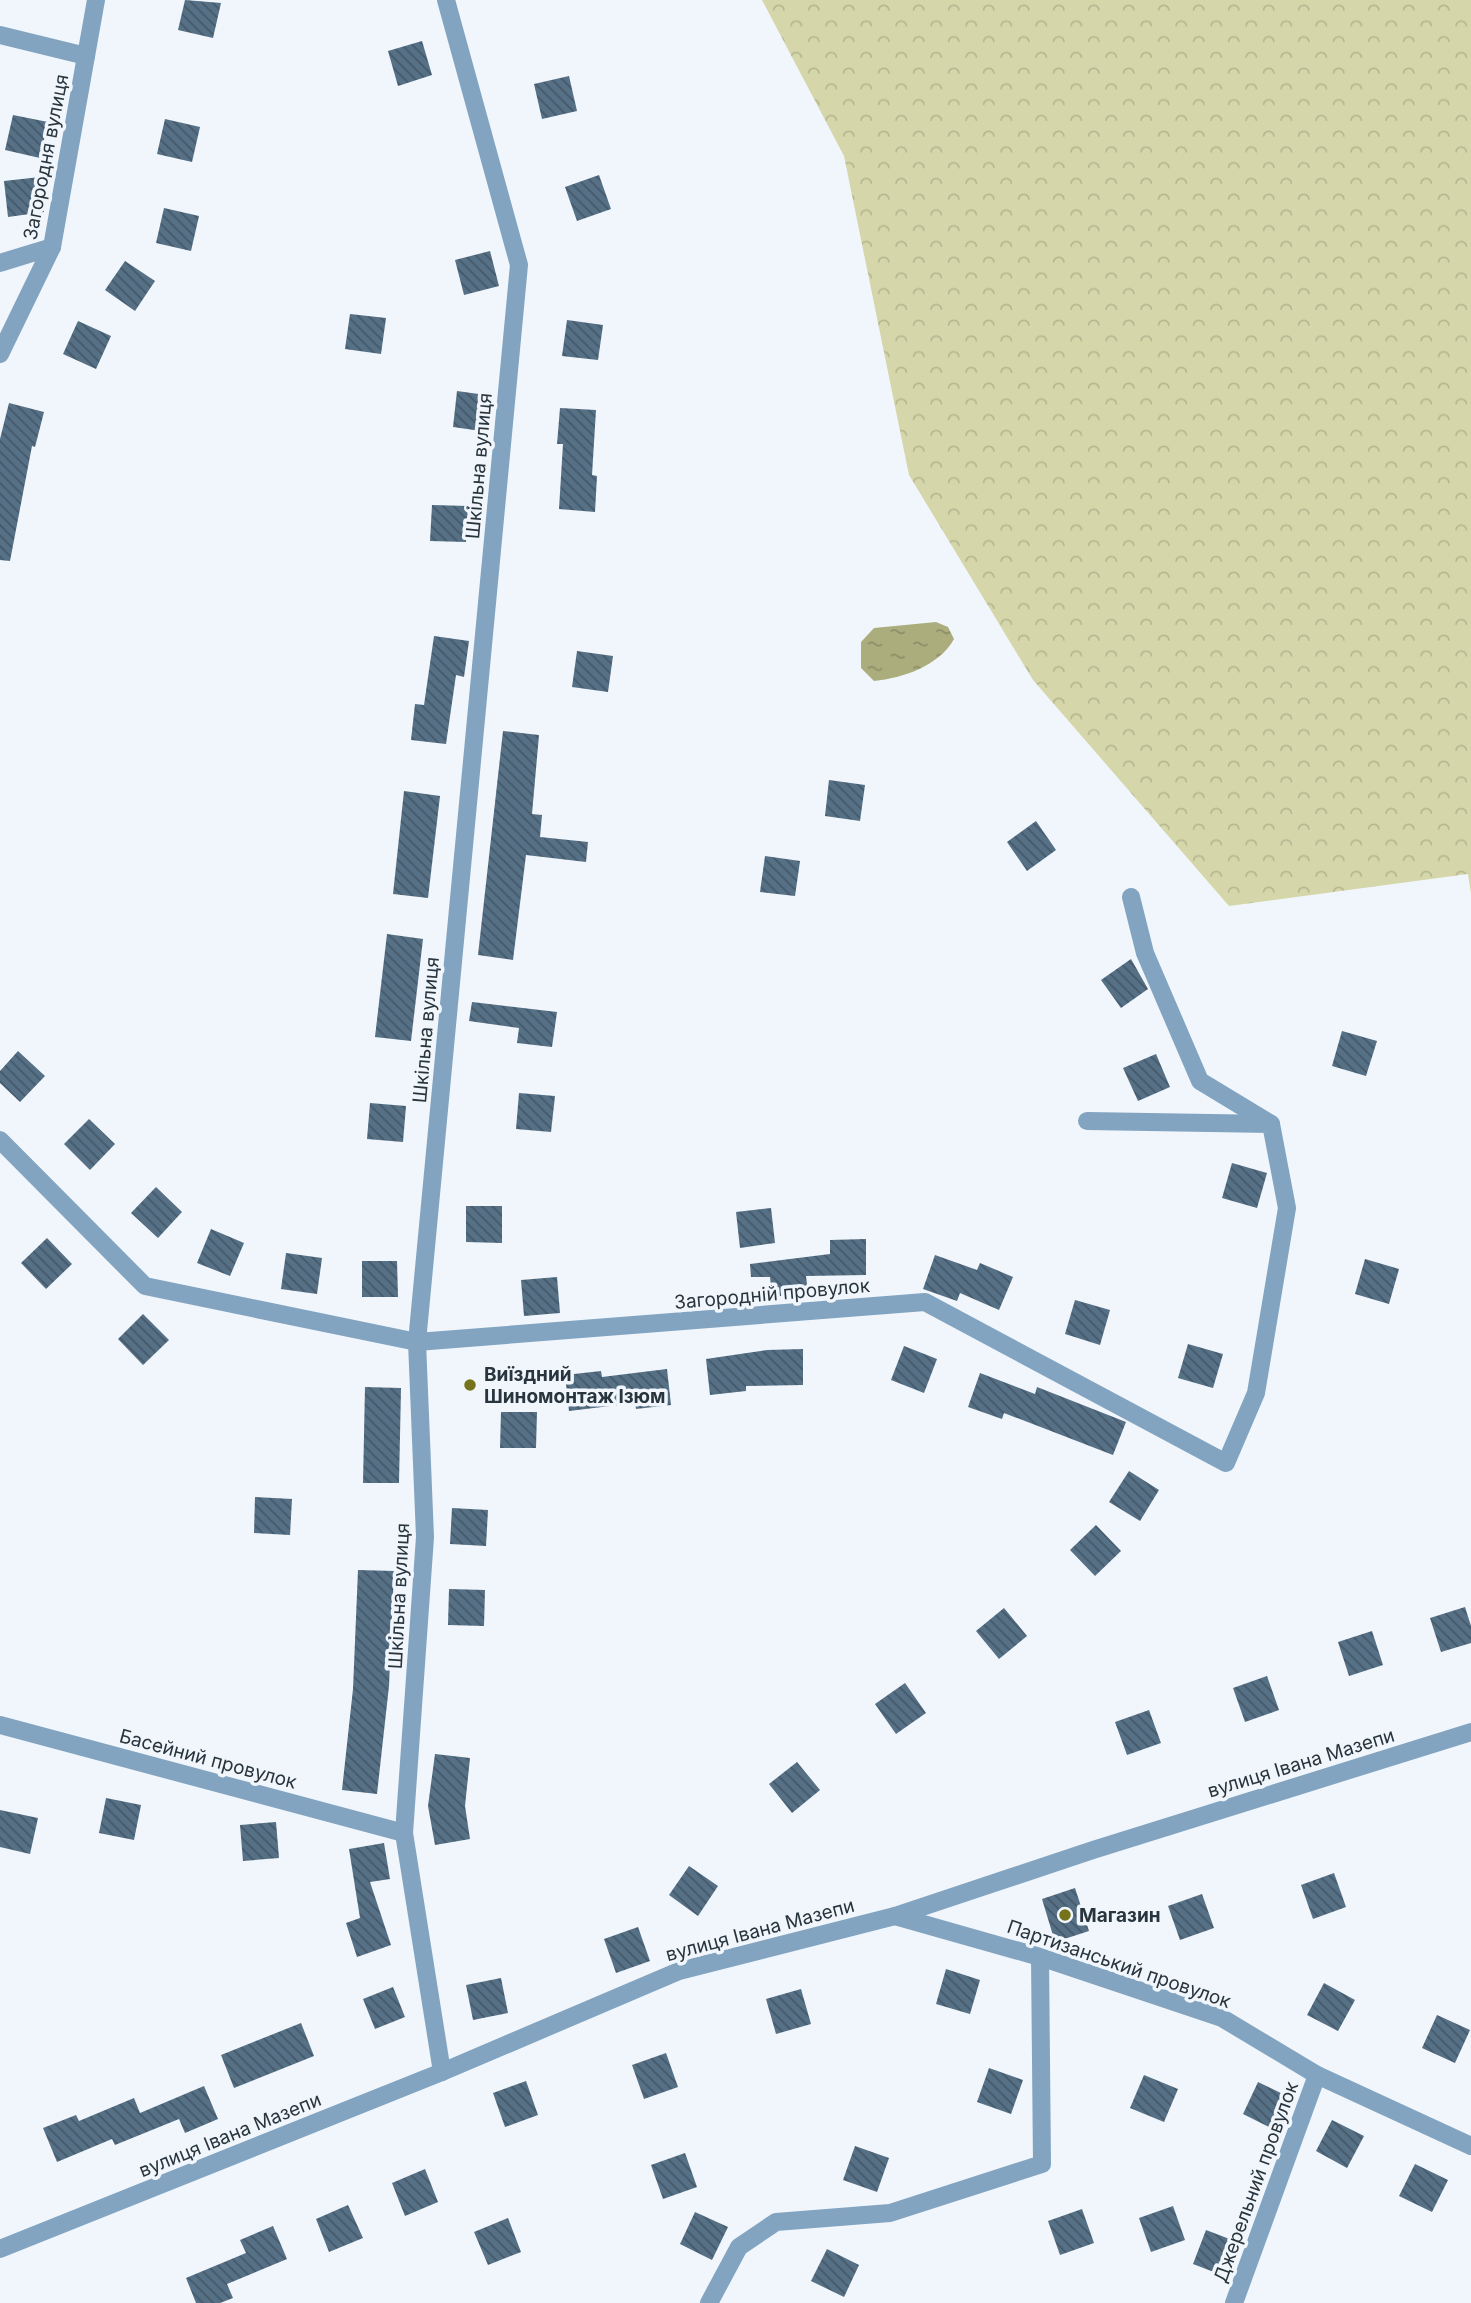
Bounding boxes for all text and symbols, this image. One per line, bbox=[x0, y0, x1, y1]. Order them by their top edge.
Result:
street label: Загородня вулиця bbox=[19, 72, 73, 242]
street label: Шкільна вулиця bbox=[461, 392, 497, 540]
street label: Шкільна вулиця bbox=[408, 956, 444, 1104]
street label: Загородній провулок bbox=[673, 1274, 872, 1314]
place label: Виїздний Шиномонтаж Ізюм bbox=[484, 1363, 666, 1408]
marker: Виїздний Шиномонтаж Ізюм bbox=[462, 1377, 478, 1393]
street label: Шкільна вулиця bbox=[384, 1522, 414, 1670]
street label: Басейний провулок bbox=[117, 1724, 300, 1794]
street label: вулиця Івана Мазепи bbox=[1205, 1724, 1397, 1802]
street label: вулиця Івана Мазепи bbox=[663, 1894, 857, 1966]
place label: Магазин bbox=[1079, 1904, 1161, 1927]
marker: Магазин bbox=[1057, 1907, 1073, 1923]
street label: Партизанський провулок bbox=[1004, 1915, 1235, 2013]
street label: Джерельний провулок bbox=[1209, 2078, 1303, 2286]
street label: вулиця Івана Мазепи bbox=[136, 2088, 324, 2182]

